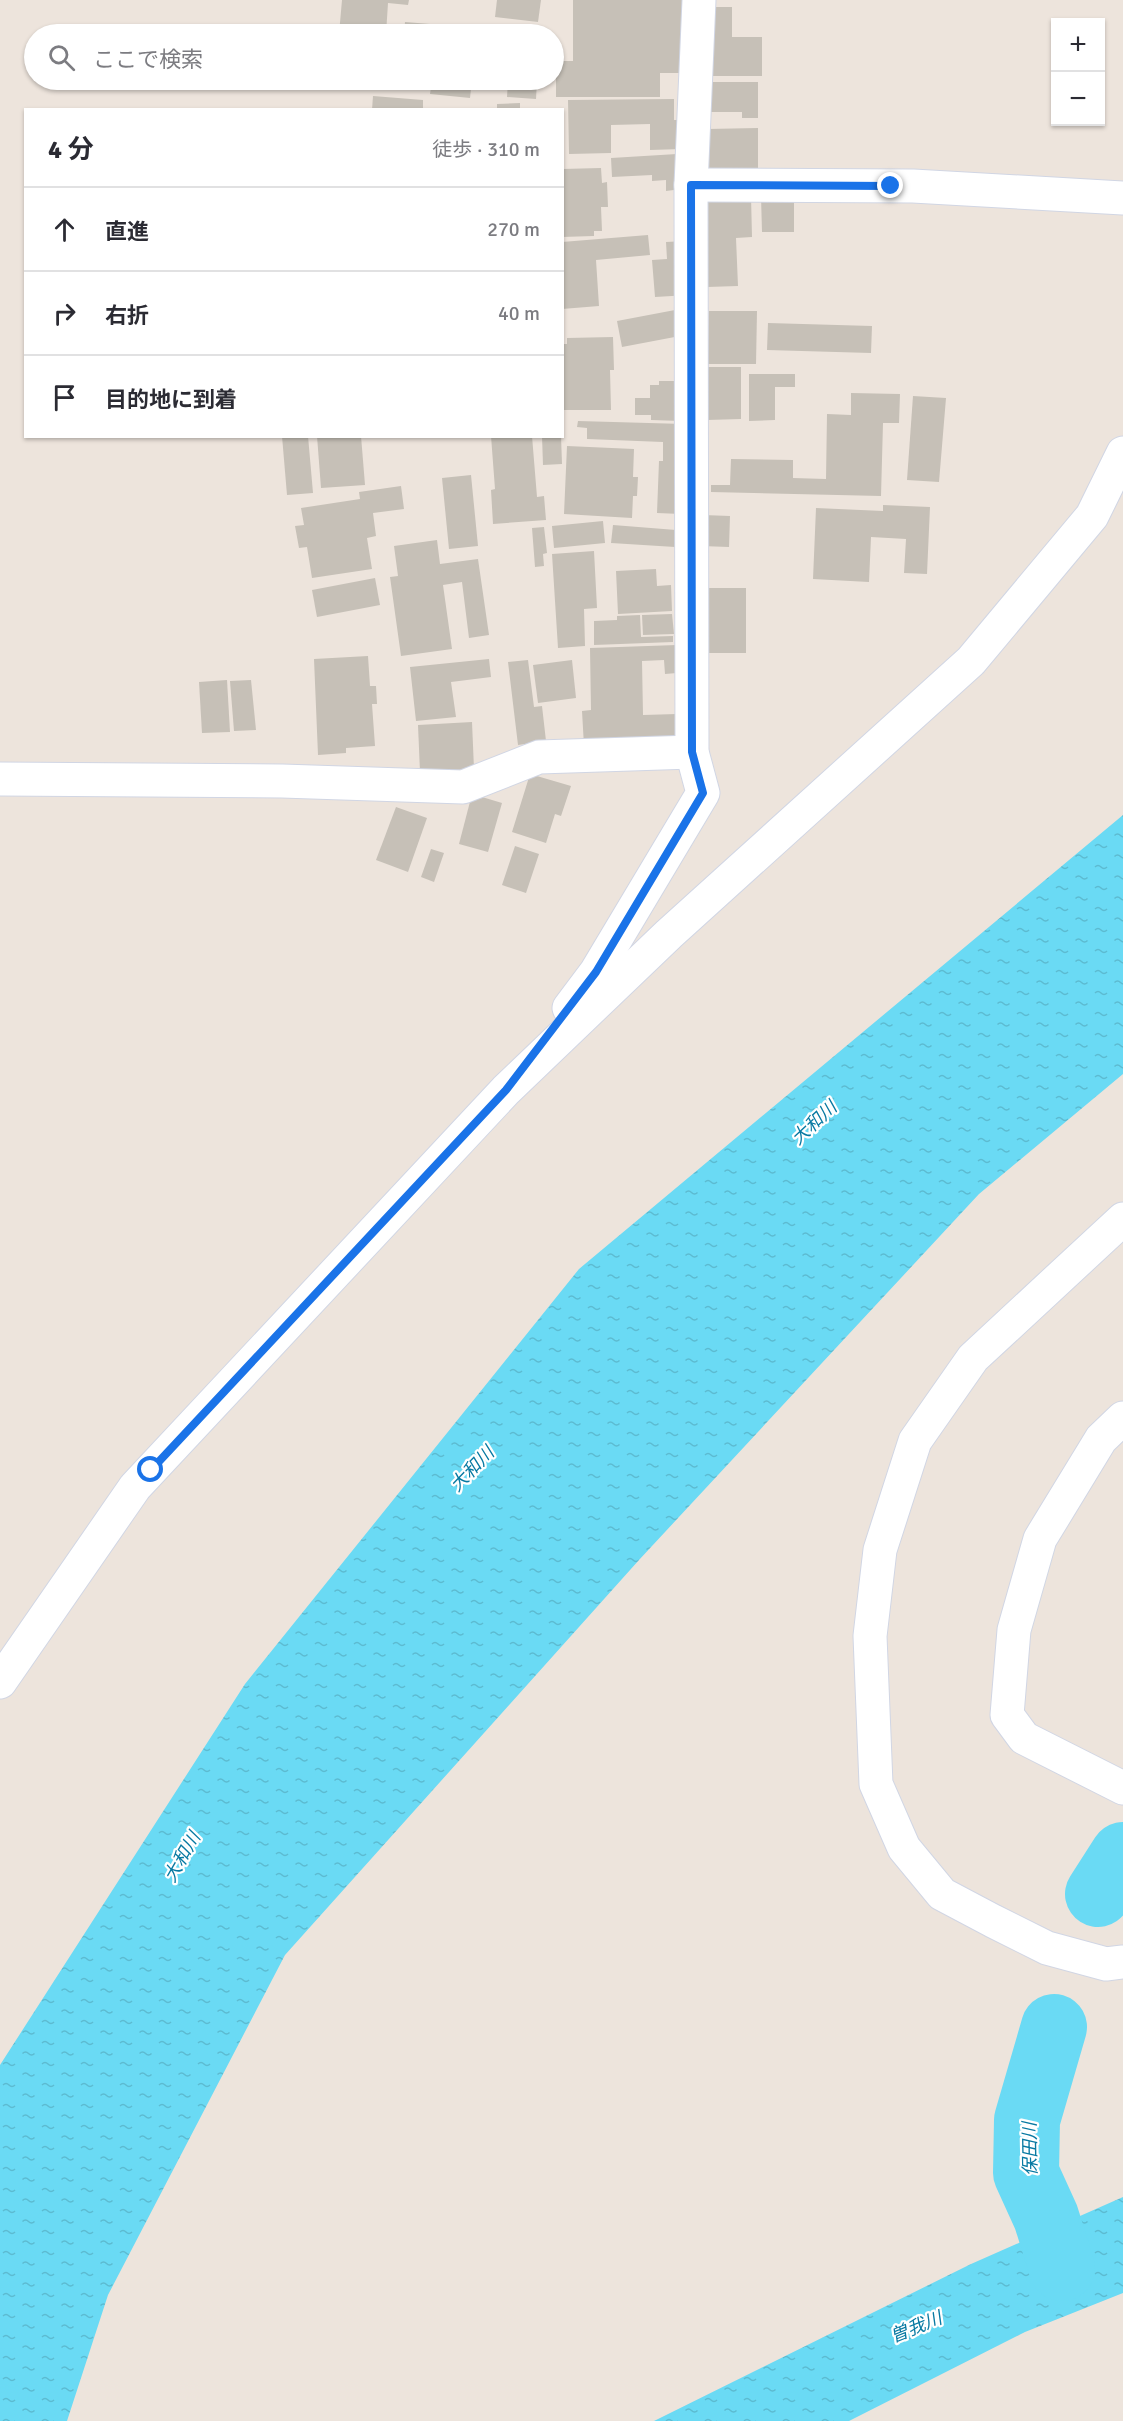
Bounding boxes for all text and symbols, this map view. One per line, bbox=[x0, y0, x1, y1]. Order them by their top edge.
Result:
map controls bbox=[1051, 18, 1105, 126]
button: + bbox=[1051, 18, 1105, 72]
search box bbox=[24, 24, 564, 90]
icon: search bbox=[45, 41, 78, 74]
text: ここで検索 bbox=[93, 46, 203, 73]
button: − bbox=[1051, 72, 1105, 126]
text: 4 分 bbox=[48, 134, 94, 166]
text: 徒歩 · 310 m bbox=[432, 137, 540, 162]
route end bbox=[877, 172, 903, 198]
icon: ahead bbox=[48, 213, 81, 246]
text: 270 m bbox=[487, 217, 540, 242]
text: 直進 bbox=[105, 218, 149, 245]
icon: right bbox=[48, 297, 81, 330]
text: 40 m bbox=[498, 301, 540, 326]
text: 右折 bbox=[105, 302, 149, 329]
icon: arrive bbox=[48, 381, 81, 414]
text: 目的地に到着 bbox=[105, 386, 237, 413]
water label: 大和川 bbox=[787, 1095, 843, 1149]
water label: 大和川 bbox=[445, 1440, 500, 1496]
route start bbox=[137, 1456, 163, 1482]
water label: 大和川 bbox=[159, 1826, 206, 1886]
water label: 保田川 bbox=[1018, 2120, 1041, 2176]
water label: 曽我川 bbox=[887, 2306, 947, 2347]

